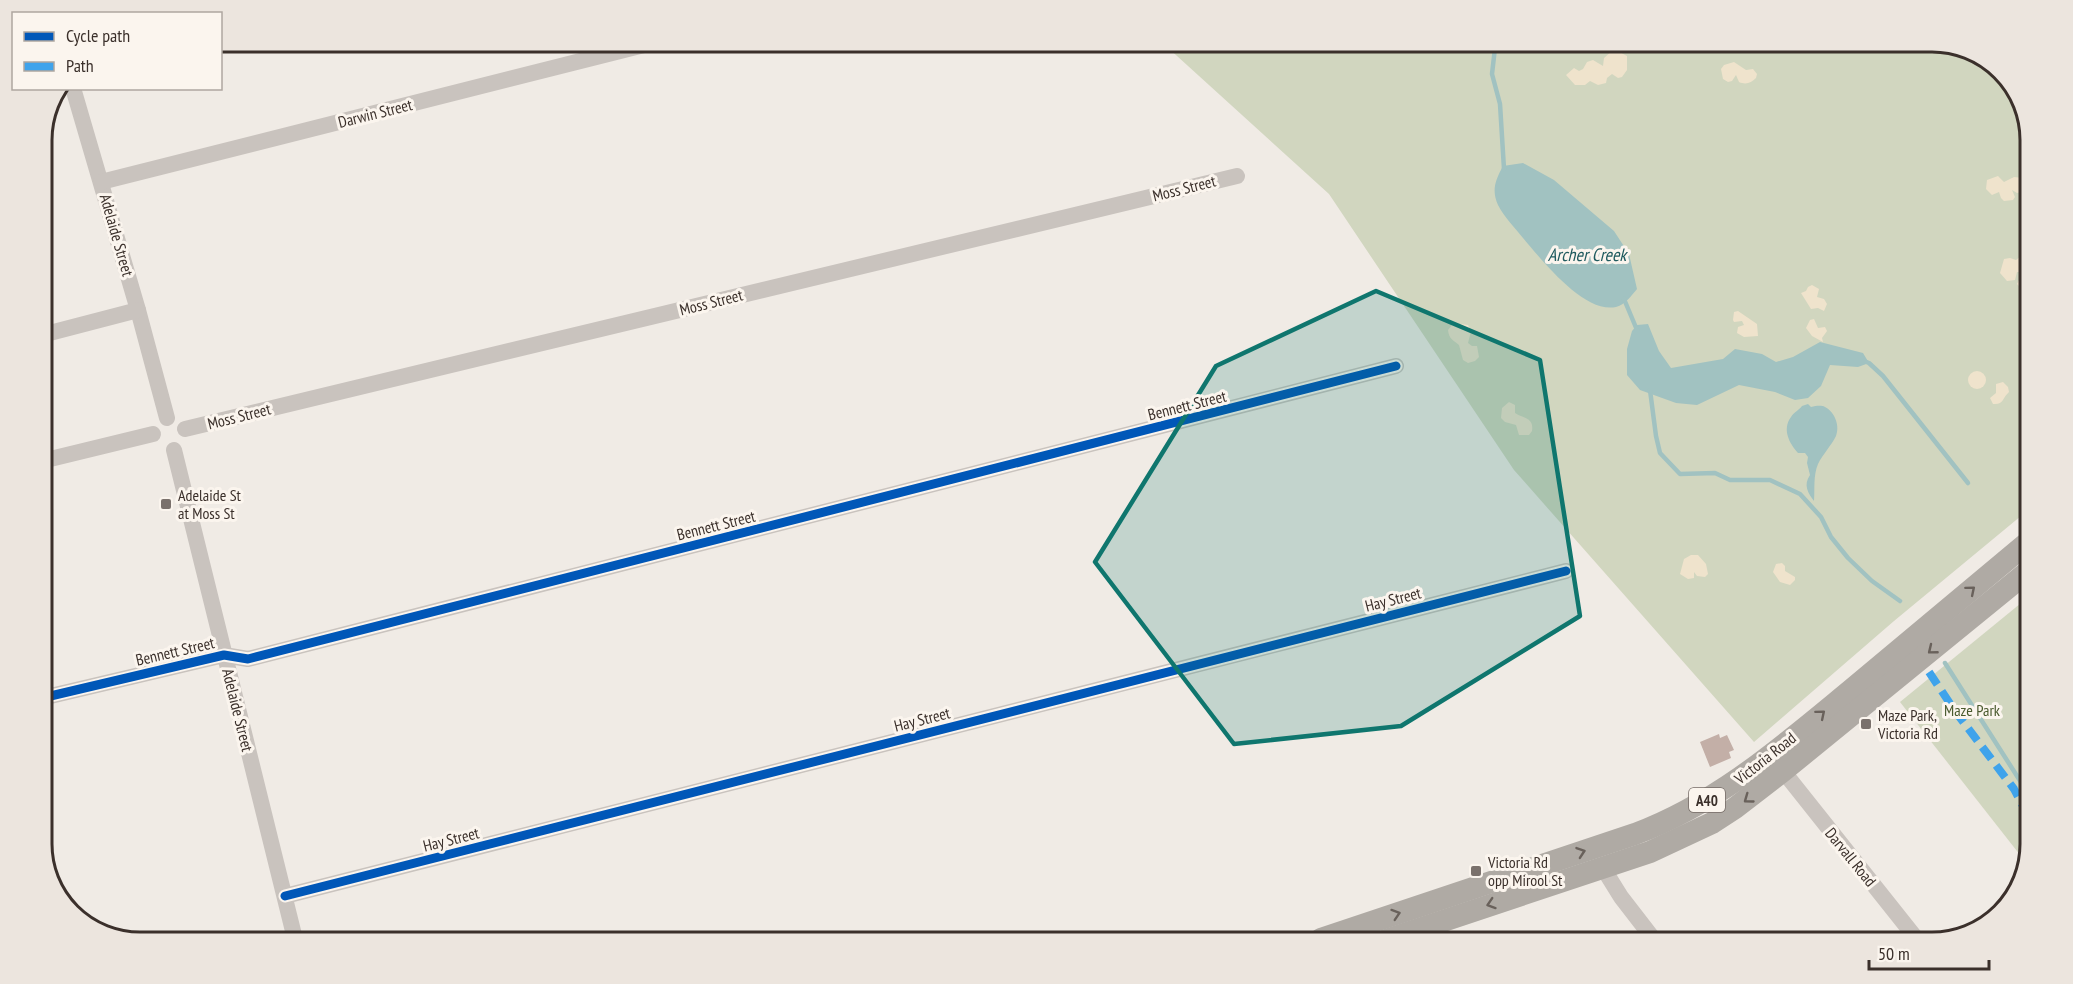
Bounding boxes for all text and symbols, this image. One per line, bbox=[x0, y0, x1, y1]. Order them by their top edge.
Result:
legend bbox=[12, 12, 222, 90]
text: Cycle path bbox=[66, 24, 130, 47]
text: Path bbox=[66, 54, 94, 77]
street label: Darwin Street bbox=[336, 94, 415, 132]
street label: Moss Street bbox=[1150, 170, 1218, 205]
street label: Adelaide Street bbox=[96, 192, 138, 279]
water label: Archer Creek bbox=[1548, 243, 1628, 266]
street label: Moss Street bbox=[677, 284, 745, 319]
street label: Bennett Street bbox=[1146, 385, 1229, 424]
street label: Moss Street bbox=[205, 398, 273, 433]
place label: Adelaide St at Moss St bbox=[178, 485, 241, 523]
marker: Adelaide St at Moss St bbox=[159, 497, 173, 511]
street label: Bennett Street bbox=[675, 505, 758, 544]
street label: Hay Street bbox=[1363, 582, 1424, 616]
one-way arrow bbox=[1964, 587, 1975, 598]
street label: Bennett Street bbox=[134, 632, 217, 670]
one-way arrow bbox=[1928, 643, 1939, 654]
street label: Adelaide Street bbox=[218, 666, 258, 754]
park label: Maze Park bbox=[1944, 700, 2001, 720]
street label: Hay Street bbox=[892, 702, 953, 736]
place label: Maze Park, Victoria Rd bbox=[1877, 705, 1938, 743]
one-way arrow bbox=[1814, 711, 1825, 722]
marker: Maze Park, Victoria Rd bbox=[1859, 717, 1873, 731]
street label: Victoria Road bbox=[1729, 728, 1800, 789]
road number: A40 bbox=[1689, 788, 1725, 812]
one-way arrow bbox=[1743, 791, 1754, 802]
street label: Hay Street bbox=[421, 822, 482, 856]
street label: Darvall Road bbox=[1821, 824, 1881, 891]
one-way arrow bbox=[1575, 847, 1586, 860]
place label: Victoria Rd opp Mirool St bbox=[1487, 852, 1563, 890]
marker: Victoria Rd opp Mirool St bbox=[1469, 864, 1483, 878]
one-way arrow bbox=[1486, 897, 1497, 909]
one-way arrow bbox=[1390, 909, 1401, 921]
scale bar bbox=[1869, 933, 1989, 971]
text: 50 m bbox=[1878, 942, 1910, 965]

